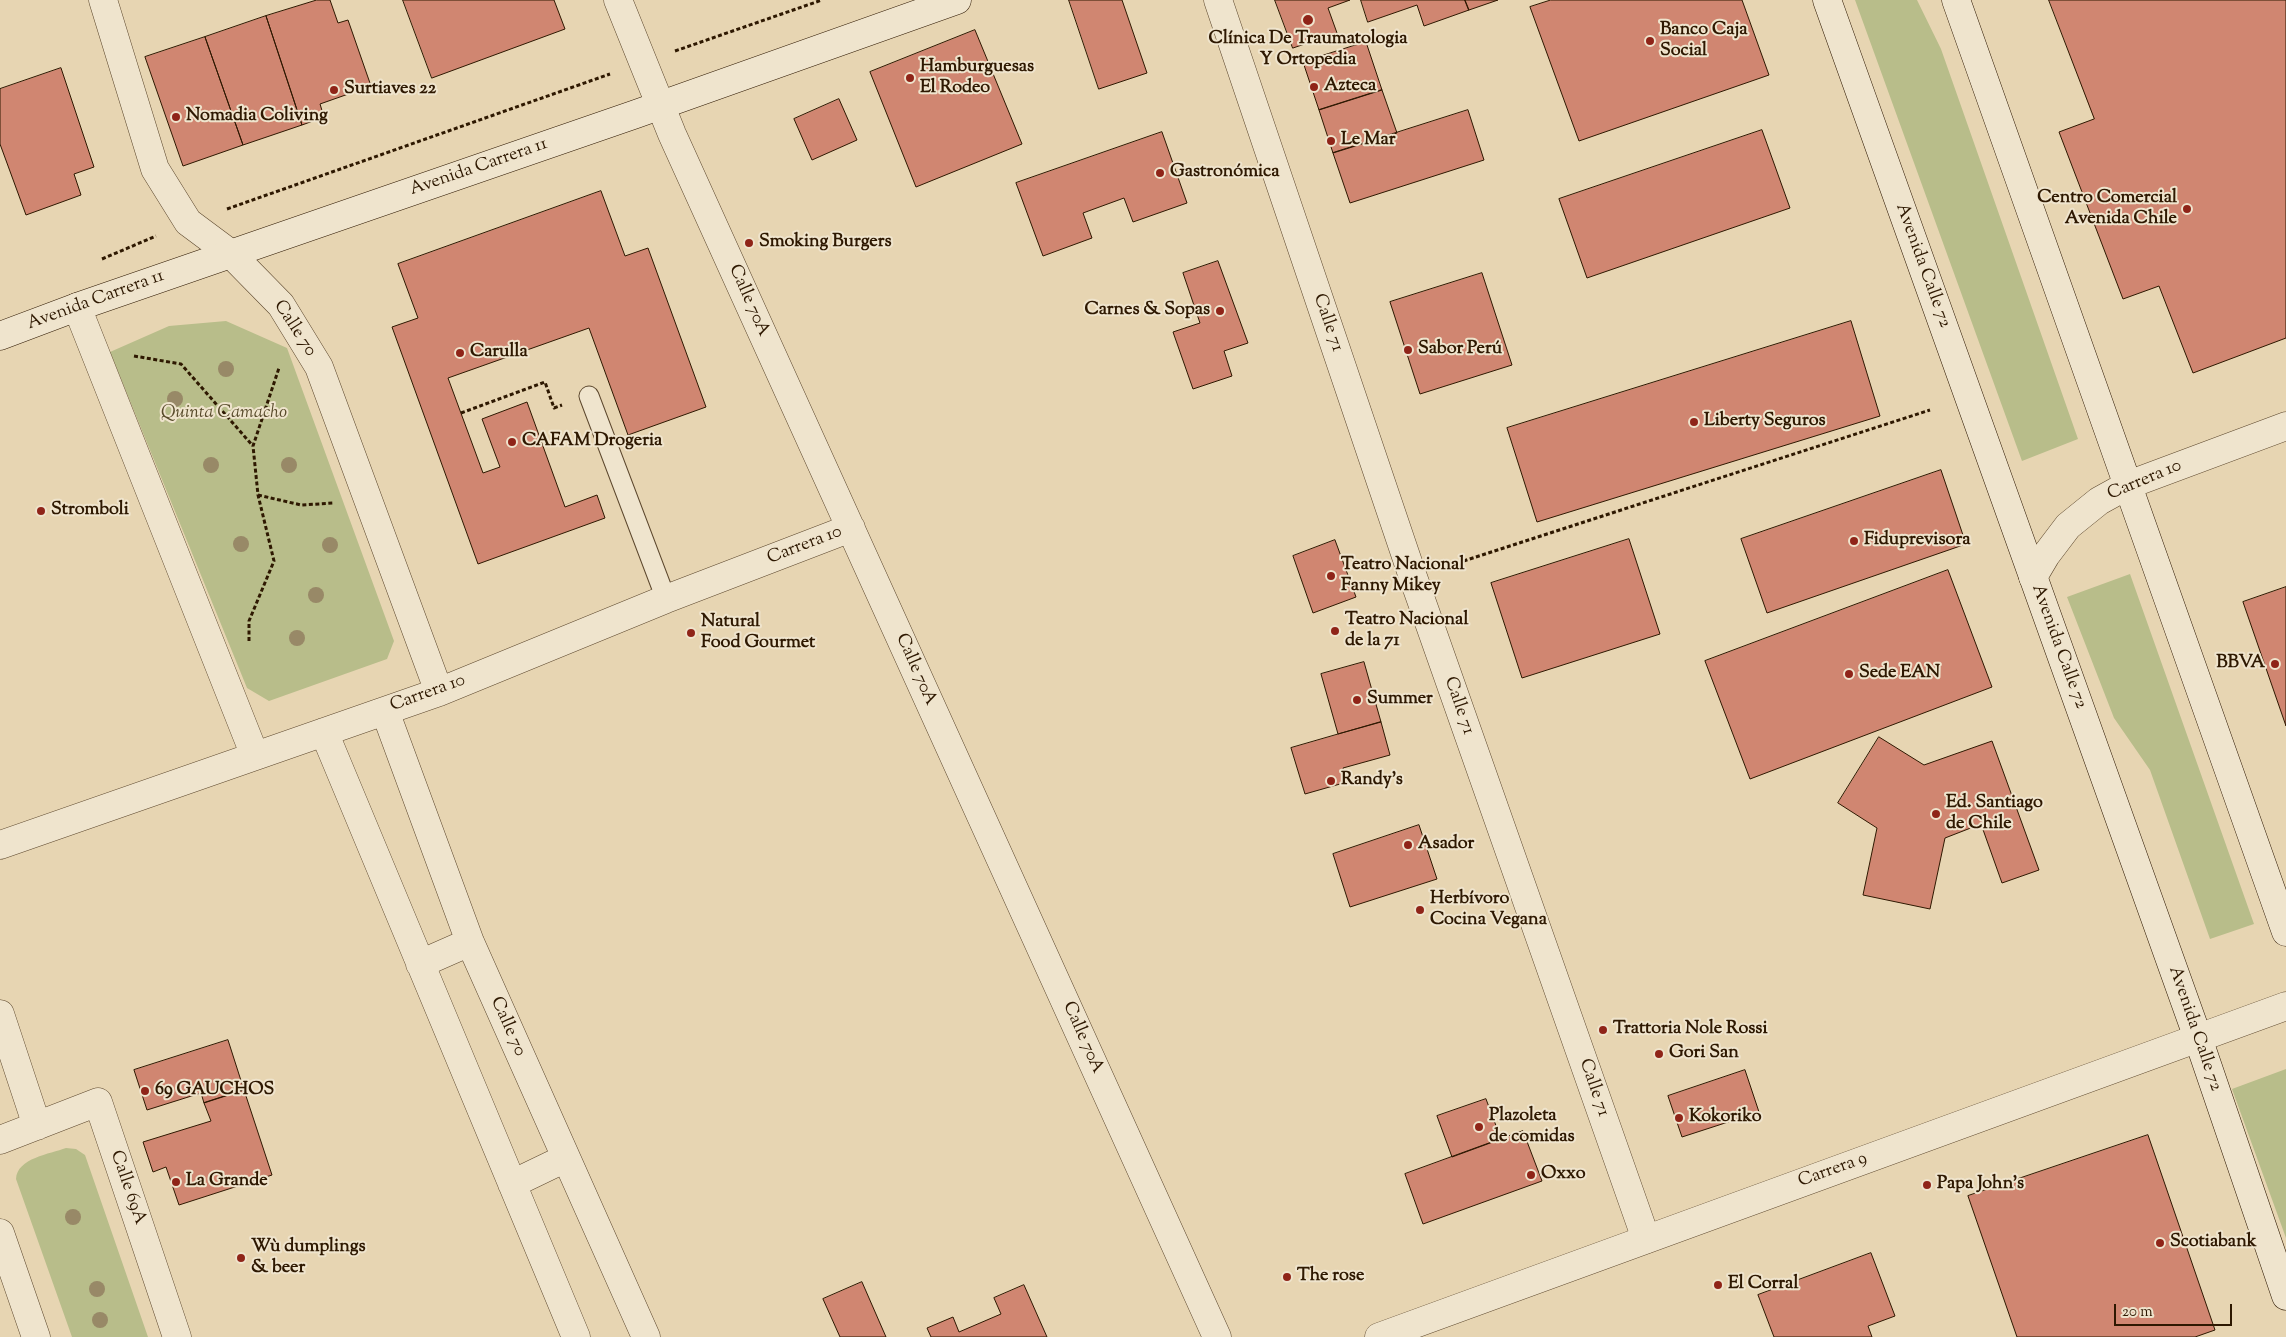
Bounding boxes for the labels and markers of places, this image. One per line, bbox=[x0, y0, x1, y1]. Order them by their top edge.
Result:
marker: Clínica De Traumatologia Y Ortopedia bbox=[1301, 13, 1315, 27]
place label: Banco Caja Social bbox=[1660, 20, 1748, 62]
place label: Clínica De Traumatologia Y Ortopedia bbox=[1208, 29, 1408, 72]
marker: Banco Caja Social bbox=[1644, 35, 1656, 47]
place label: Hamburguesas El Rodeo bbox=[920, 57, 1034, 100]
marker: Hamburguesas El Rodeo bbox=[904, 72, 916, 84]
place label: Azteca bbox=[1324, 76, 1376, 98]
place label: Surtiaves 22 bbox=[344, 79, 436, 101]
marker: Azteca bbox=[1308, 81, 1320, 93]
marker: Surtiaves 22 bbox=[328, 84, 340, 96]
place label: Nomadia Coliving bbox=[186, 106, 328, 128]
marker: Nomadia Coliving bbox=[170, 111, 182, 123]
place label: Le Mar bbox=[1341, 130, 1395, 152]
marker: Le Mar bbox=[1325, 135, 1337, 147]
place label: Gastronómica bbox=[1170, 162, 1279, 184]
marker: Gastronómica bbox=[1154, 167, 1166, 179]
place label: Centro Comercial Avenida Chile bbox=[2037, 188, 2177, 230]
marker: Centro Comercial Avenida Chile bbox=[2181, 203, 2193, 215]
place label: Smoking Burgers bbox=[759, 232, 892, 254]
marker: Smoking Burgers bbox=[743, 237, 755, 249]
place label: Carnes & Sopas bbox=[1085, 300, 1210, 322]
marker: Carnes & Sopas bbox=[1214, 305, 1226, 317]
place label: Sabor Perú bbox=[1418, 339, 1502, 361]
place label: Carulla bbox=[470, 342, 528, 364]
marker: Sabor Perú bbox=[1402, 344, 1414, 356]
marker: Carulla bbox=[454, 347, 466, 359]
place label: Liberty Seguros bbox=[1704, 411, 1826, 433]
marker: Liberty Seguros bbox=[1688, 416, 1700, 428]
place label: CAFAM Drogeria bbox=[522, 431, 662, 453]
marker: CAFAM Drogeria bbox=[506, 436, 518, 448]
place label: Stromboli bbox=[51, 500, 129, 522]
marker: Stromboli bbox=[35, 505, 47, 517]
place label: Fiduprevisora bbox=[1864, 530, 1970, 552]
marker: Fiduprevisora bbox=[1848, 535, 1860, 547]
place label: Teatro Nacional Fanny Mikey bbox=[1341, 555, 1464, 598]
marker: Teatro Nacional Fanny Mikey bbox=[1325, 570, 1337, 582]
place label: Teatro Nacional de la 71 bbox=[1345, 610, 1468, 652]
place label: Natural Food Gourmet bbox=[701, 612, 815, 654]
marker: Teatro Nacional de la 71 bbox=[1329, 625, 1341, 637]
marker: Natural Food Gourmet bbox=[685, 627, 697, 639]
place label: BBVA bbox=[2216, 653, 2265, 675]
marker: BBVA bbox=[2269, 658, 2281, 670]
place label: Sede EAN bbox=[1859, 663, 1940, 685]
marker: Sede EAN bbox=[1843, 668, 1855, 680]
place label: Summer bbox=[1367, 689, 1433, 711]
marker: Summer bbox=[1351, 694, 1363, 706]
place label: Randy's bbox=[1341, 770, 1403, 792]
marker: Randy's bbox=[1325, 775, 1337, 787]
place label: Ed. Santiago de Chile bbox=[1946, 793, 2043, 836]
marker: Ed. Santiago de Chile bbox=[1930, 808, 1942, 820]
place label: Asador bbox=[1418, 834, 1474, 856]
marker: Asador bbox=[1402, 839, 1414, 851]
place label: Herbívoro Cocina Vegana bbox=[1430, 889, 1547, 932]
marker: Herbívoro Cocina Vegana bbox=[1414, 904, 1426, 916]
place label: Trattoria Nole Rossi bbox=[1613, 1019, 1768, 1041]
marker: Trattoria Nole Rossi bbox=[1597, 1024, 1609, 1036]
place label: Gori San bbox=[1669, 1043, 1739, 1065]
marker: Gori San bbox=[1653, 1048, 1665, 1060]
place label: 69 GAUCHOS bbox=[155, 1080, 274, 1102]
marker: 69 GAUCHOS bbox=[139, 1085, 151, 1097]
place label: Plazoleta de comidas bbox=[1489, 1106, 1575, 1148]
place label: Kokoriko bbox=[1689, 1107, 1761, 1129]
marker: Kokoriko bbox=[1673, 1112, 1685, 1124]
marker: Plazoleta de comidas bbox=[1473, 1121, 1485, 1133]
place label: Oxxo bbox=[1541, 1164, 1586, 1186]
marker: Oxxo bbox=[1525, 1169, 1537, 1181]
place label: La Grande bbox=[186, 1171, 268, 1193]
place label: Papa John's bbox=[1937, 1174, 2024, 1196]
marker: La Grande bbox=[170, 1176, 182, 1188]
marker: Papa John's bbox=[1921, 1179, 1933, 1191]
place label: Scotiabank bbox=[2170, 1232, 2257, 1254]
place label: Wù dumplings & beer bbox=[251, 1237, 366, 1280]
marker: Scotiabank bbox=[2154, 1237, 2166, 1249]
marker: Wù dumplings & beer bbox=[235, 1252, 247, 1264]
place label: The rose bbox=[1297, 1266, 1364, 1288]
marker: The rose bbox=[1281, 1271, 1293, 1283]
place label: El Corral bbox=[1728, 1274, 1798, 1296]
marker: El Corral bbox=[1712, 1279, 1724, 1291]

